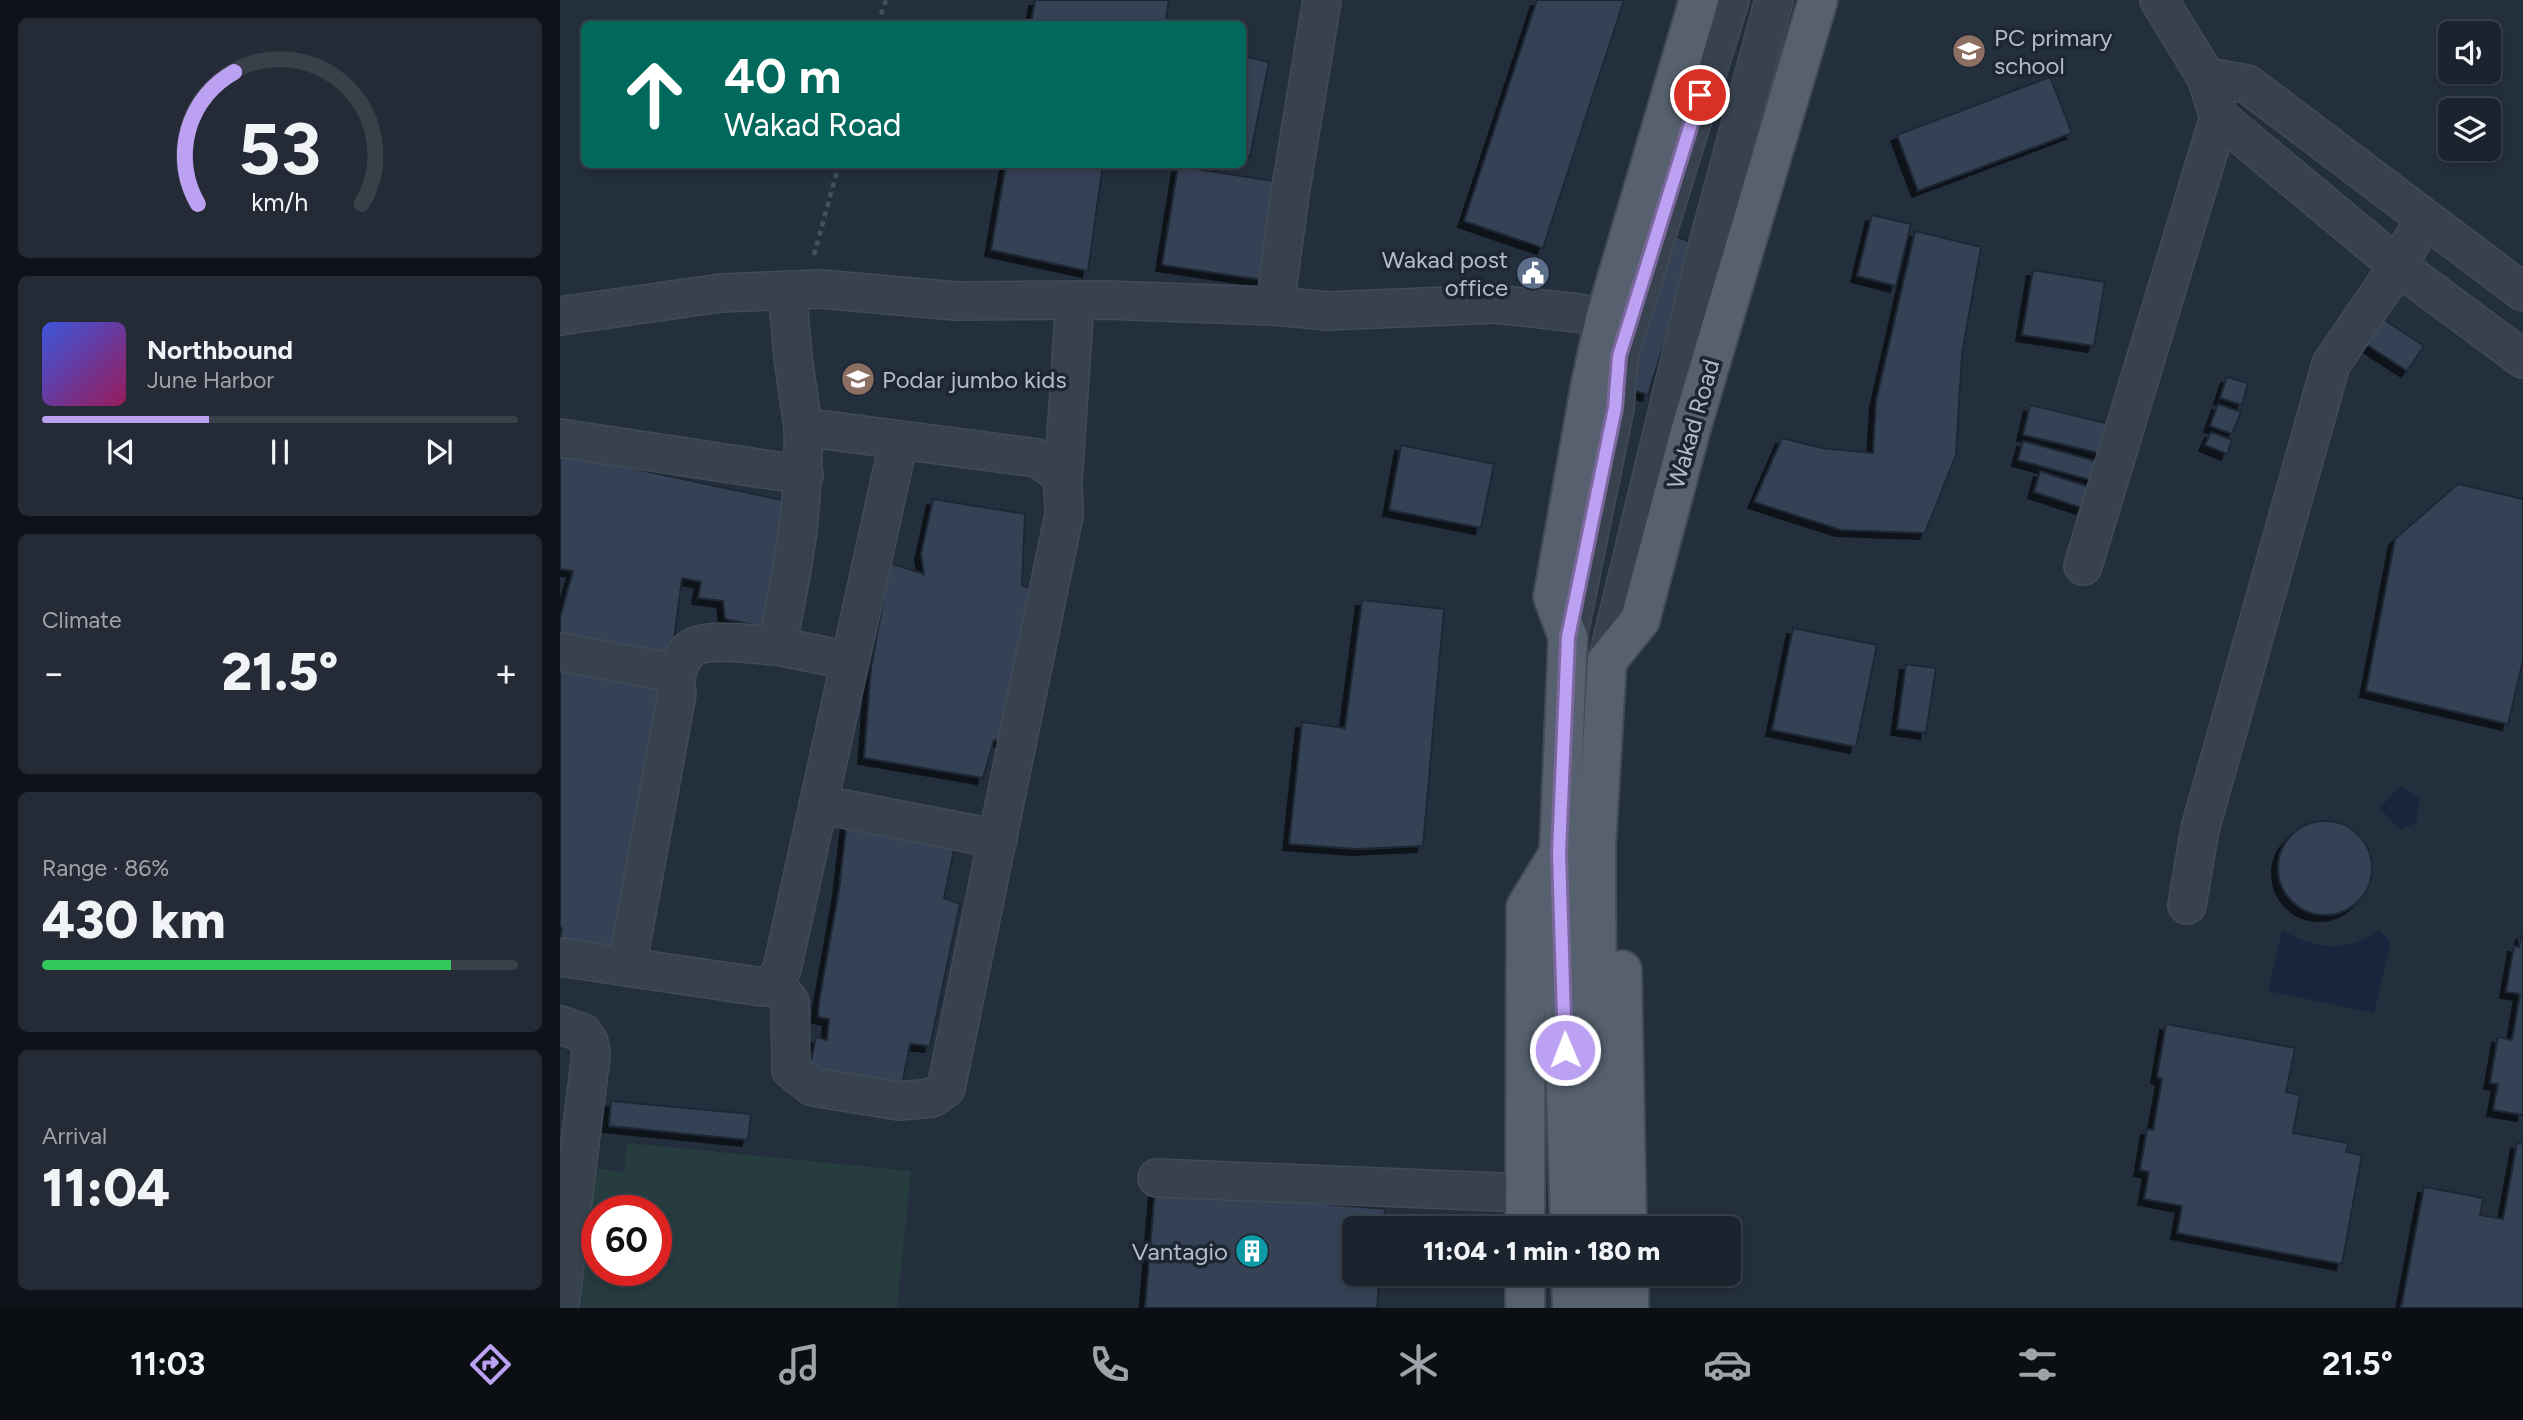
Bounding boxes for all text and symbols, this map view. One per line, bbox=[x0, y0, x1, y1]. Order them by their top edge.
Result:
map controls bbox=[2438, 21, 2501, 161]
button: sound bbox=[2438, 21, 2501, 84]
place label: PC primary school bbox=[1994, 23, 2113, 80]
school or university icon: PC primary school bbox=[1950, 32, 1988, 70]
text: 40 m bbox=[724, 46, 841, 105]
icon: ahead bbox=[609, 49, 700, 140]
pin bbox=[1670, 65, 1730, 125]
icon: arrive bbox=[1681, 76, 1719, 114]
button: layers bbox=[2438, 98, 2501, 161]
text: 53 bbox=[239, 105, 321, 192]
text: Wakad Road bbox=[724, 106, 902, 144]
text: km/h bbox=[251, 187, 309, 217]
place label: Wakad post office bbox=[1382, 245, 1508, 302]
public building icon: Wakad post office bbox=[1514, 254, 1552, 292]
text: Northbound bbox=[147, 334, 293, 366]
street label: Wakad Road bbox=[1661, 356, 1725, 492]
school or university icon: Podar jumbo kids bbox=[839, 360, 877, 398]
place label: Podar jumbo kids bbox=[882, 365, 1067, 394]
text: June Harbor bbox=[147, 366, 274, 394]
icon: previous bbox=[102, 433, 140, 471]
icon: pause bbox=[261, 433, 299, 471]
icon: next bbox=[420, 433, 458, 471]
text: Climate bbox=[42, 606, 121, 634]
text: 21.5° bbox=[222, 641, 338, 703]
text: − bbox=[42, 650, 66, 696]
text: + bbox=[494, 650, 518, 696]
text: Range · 86% bbox=[42, 854, 169, 882]
text: 430 km bbox=[42, 889, 226, 951]
position arrow bbox=[1528, 1013, 1602, 1087]
text: Arrival bbox=[42, 1122, 107, 1150]
text: 11:04 bbox=[42, 1157, 170, 1219]
speed limit sign: 60 bbox=[581, 1195, 672, 1286]
building icon: Vantagio bbox=[1233, 1232, 1271, 1270]
text: 11:04 · 1 min · 180 m bbox=[1423, 1235, 1660, 1267]
place label: Vantagio bbox=[1132, 1237, 1228, 1266]
icon: directions bbox=[466, 1340, 515, 1389]
icon: music bbox=[775, 1340, 824, 1389]
icon: phone bbox=[1085, 1340, 1134, 1389]
icon: climate bbox=[1394, 1340, 1443, 1389]
icon: car bbox=[1703, 1340, 1752, 1389]
icon: filters bbox=[2013, 1340, 2062, 1389]
text: 11:03 bbox=[130, 1345, 205, 1383]
text: 21.5° bbox=[2322, 1345, 2393, 1383]

